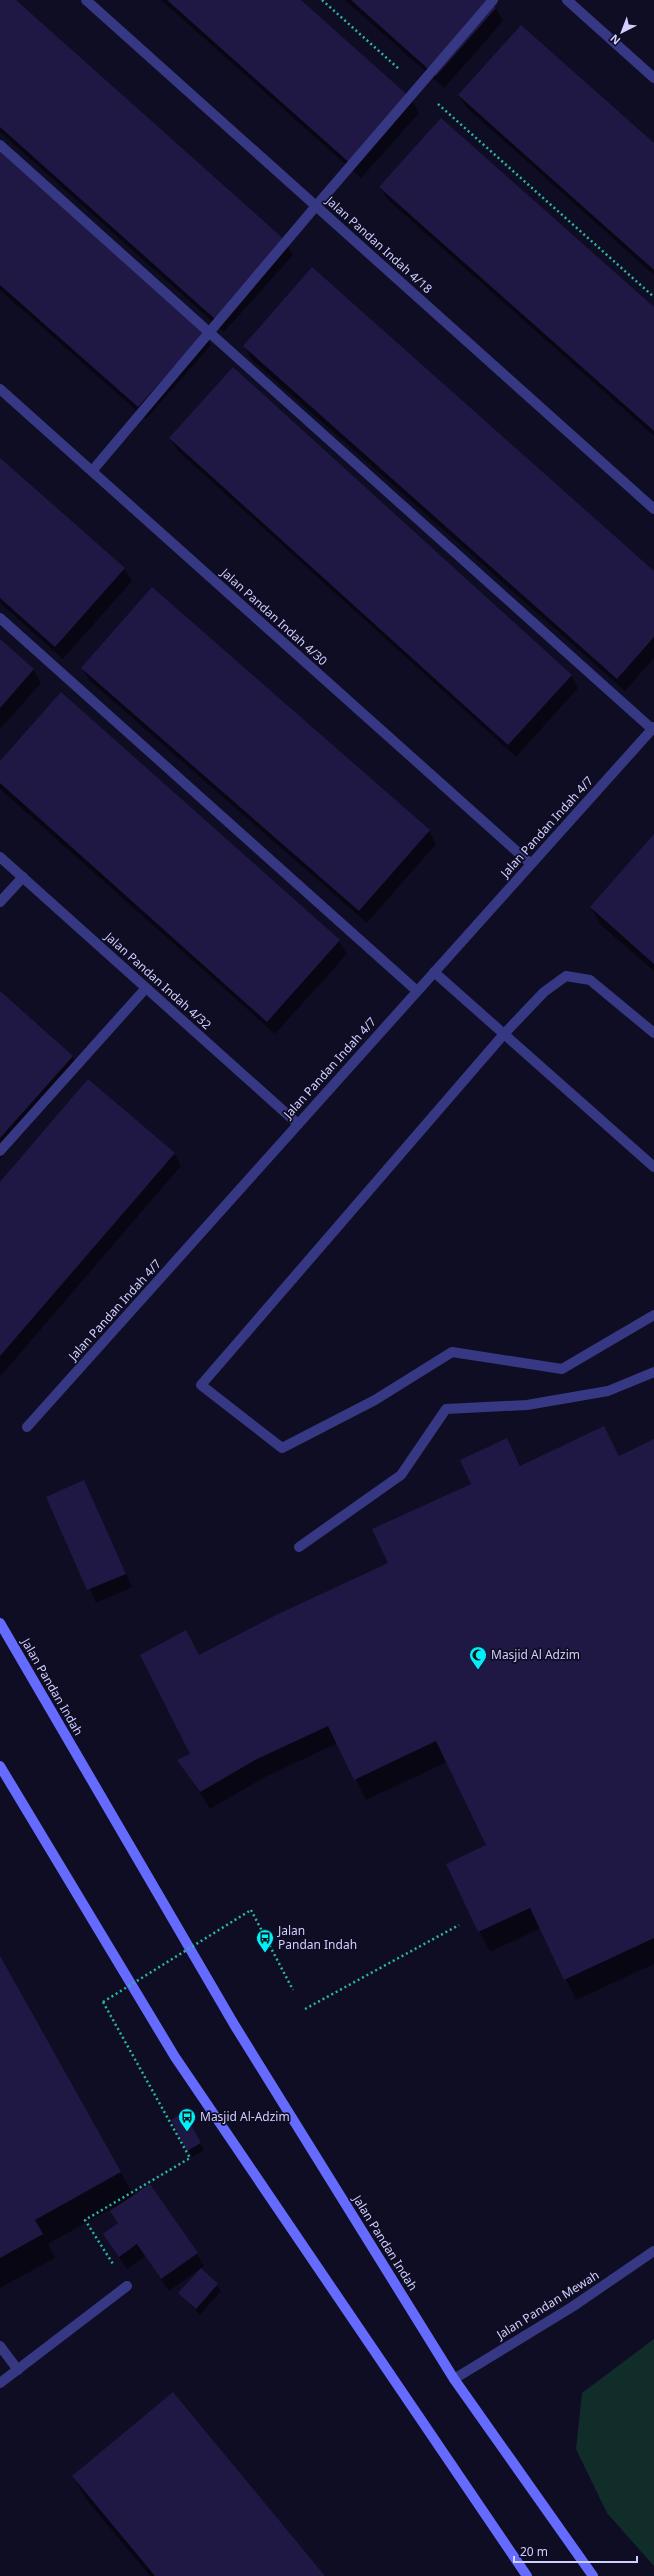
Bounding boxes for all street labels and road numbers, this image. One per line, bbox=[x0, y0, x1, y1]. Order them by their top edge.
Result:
street label: Jalan Pandan Indah 4/18 bbox=[322, 192, 436, 297]
street label: Jalan Pandan Indah 4/30 bbox=[217, 564, 331, 669]
street label: Jalan Pandan Indah 4/7 bbox=[496, 772, 597, 882]
street label: Jalan Pandan Indah 4/32 bbox=[101, 928, 215, 1033]
street label: Jalan Pandan Indah 4/7 bbox=[279, 1013, 380, 1123]
street label: Jalan Pandan Indah 4/7 bbox=[64, 1255, 165, 1365]
street label: Jalan Pandan Indah bbox=[17, 1634, 87, 1738]
street label: Jalan Pandan Indah bbox=[349, 2191, 422, 2294]
street label: Jalan Pandan Mewah bbox=[493, 2266, 602, 2343]

